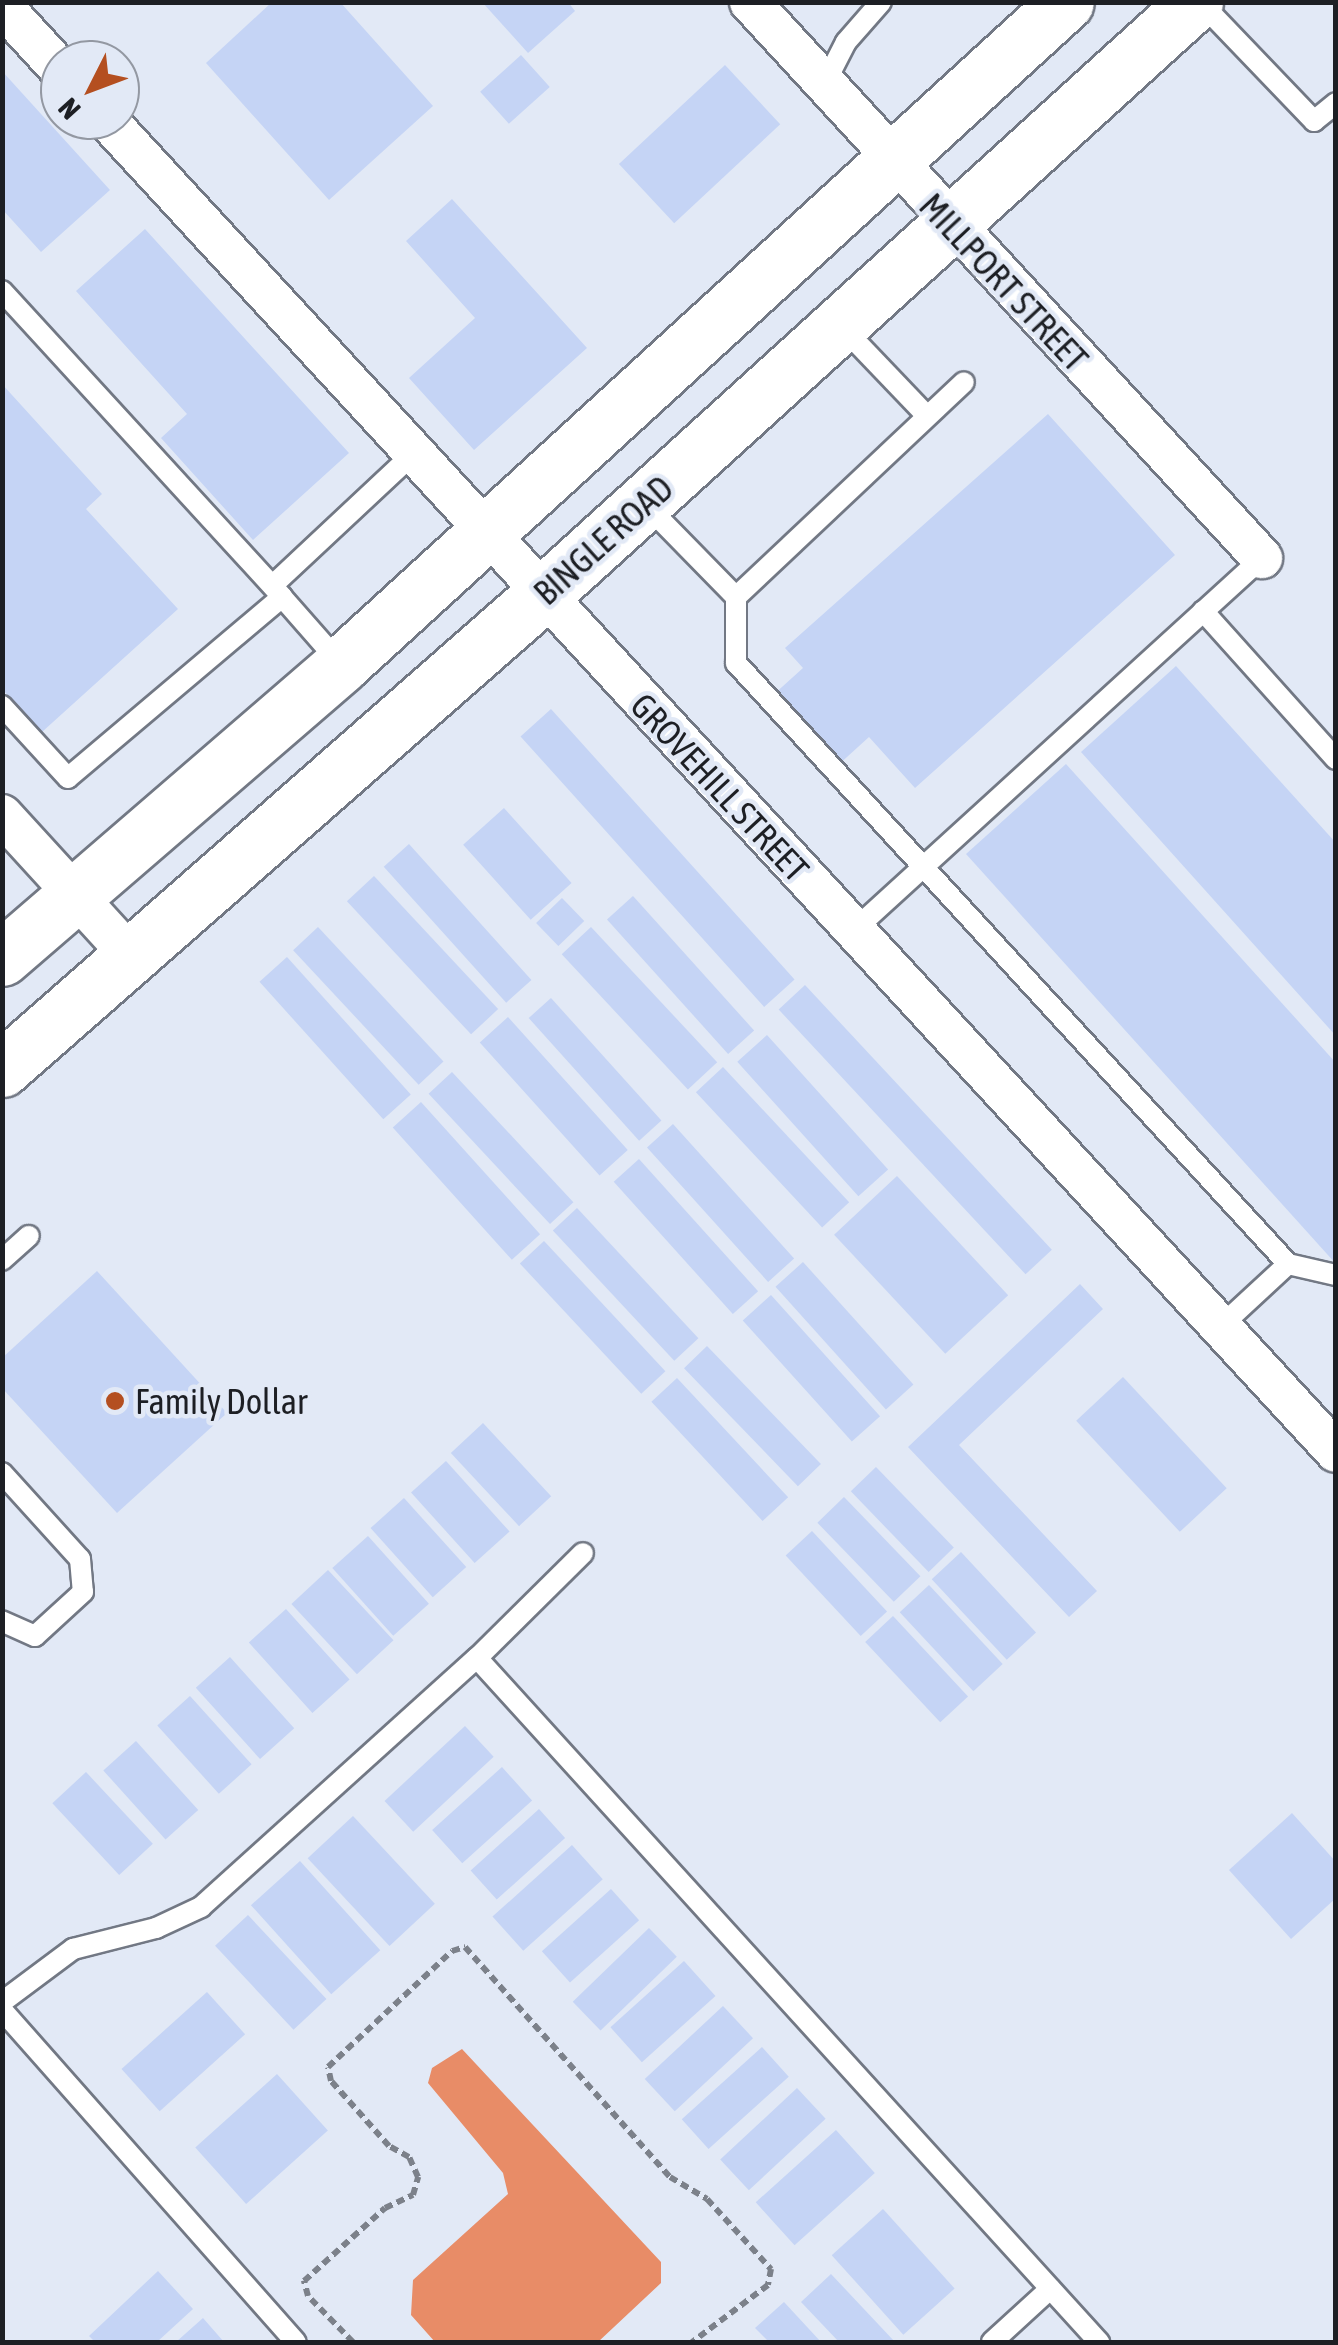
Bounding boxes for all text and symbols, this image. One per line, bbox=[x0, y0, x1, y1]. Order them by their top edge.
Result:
north arrow bbox=[40, 40, 140, 140]
text: N bbox=[52, 92, 87, 126]
street label: MILLPORT STREET bbox=[911, 184, 1097, 380]
street label: BINGLE ROAD bbox=[525, 467, 681, 613]
street label: GROVEHILL STREET bbox=[622, 684, 818, 890]
place label: Family Dollar bbox=[135, 1380, 307, 1422]
marker: Family Dollar bbox=[104, 1390, 126, 1412]

